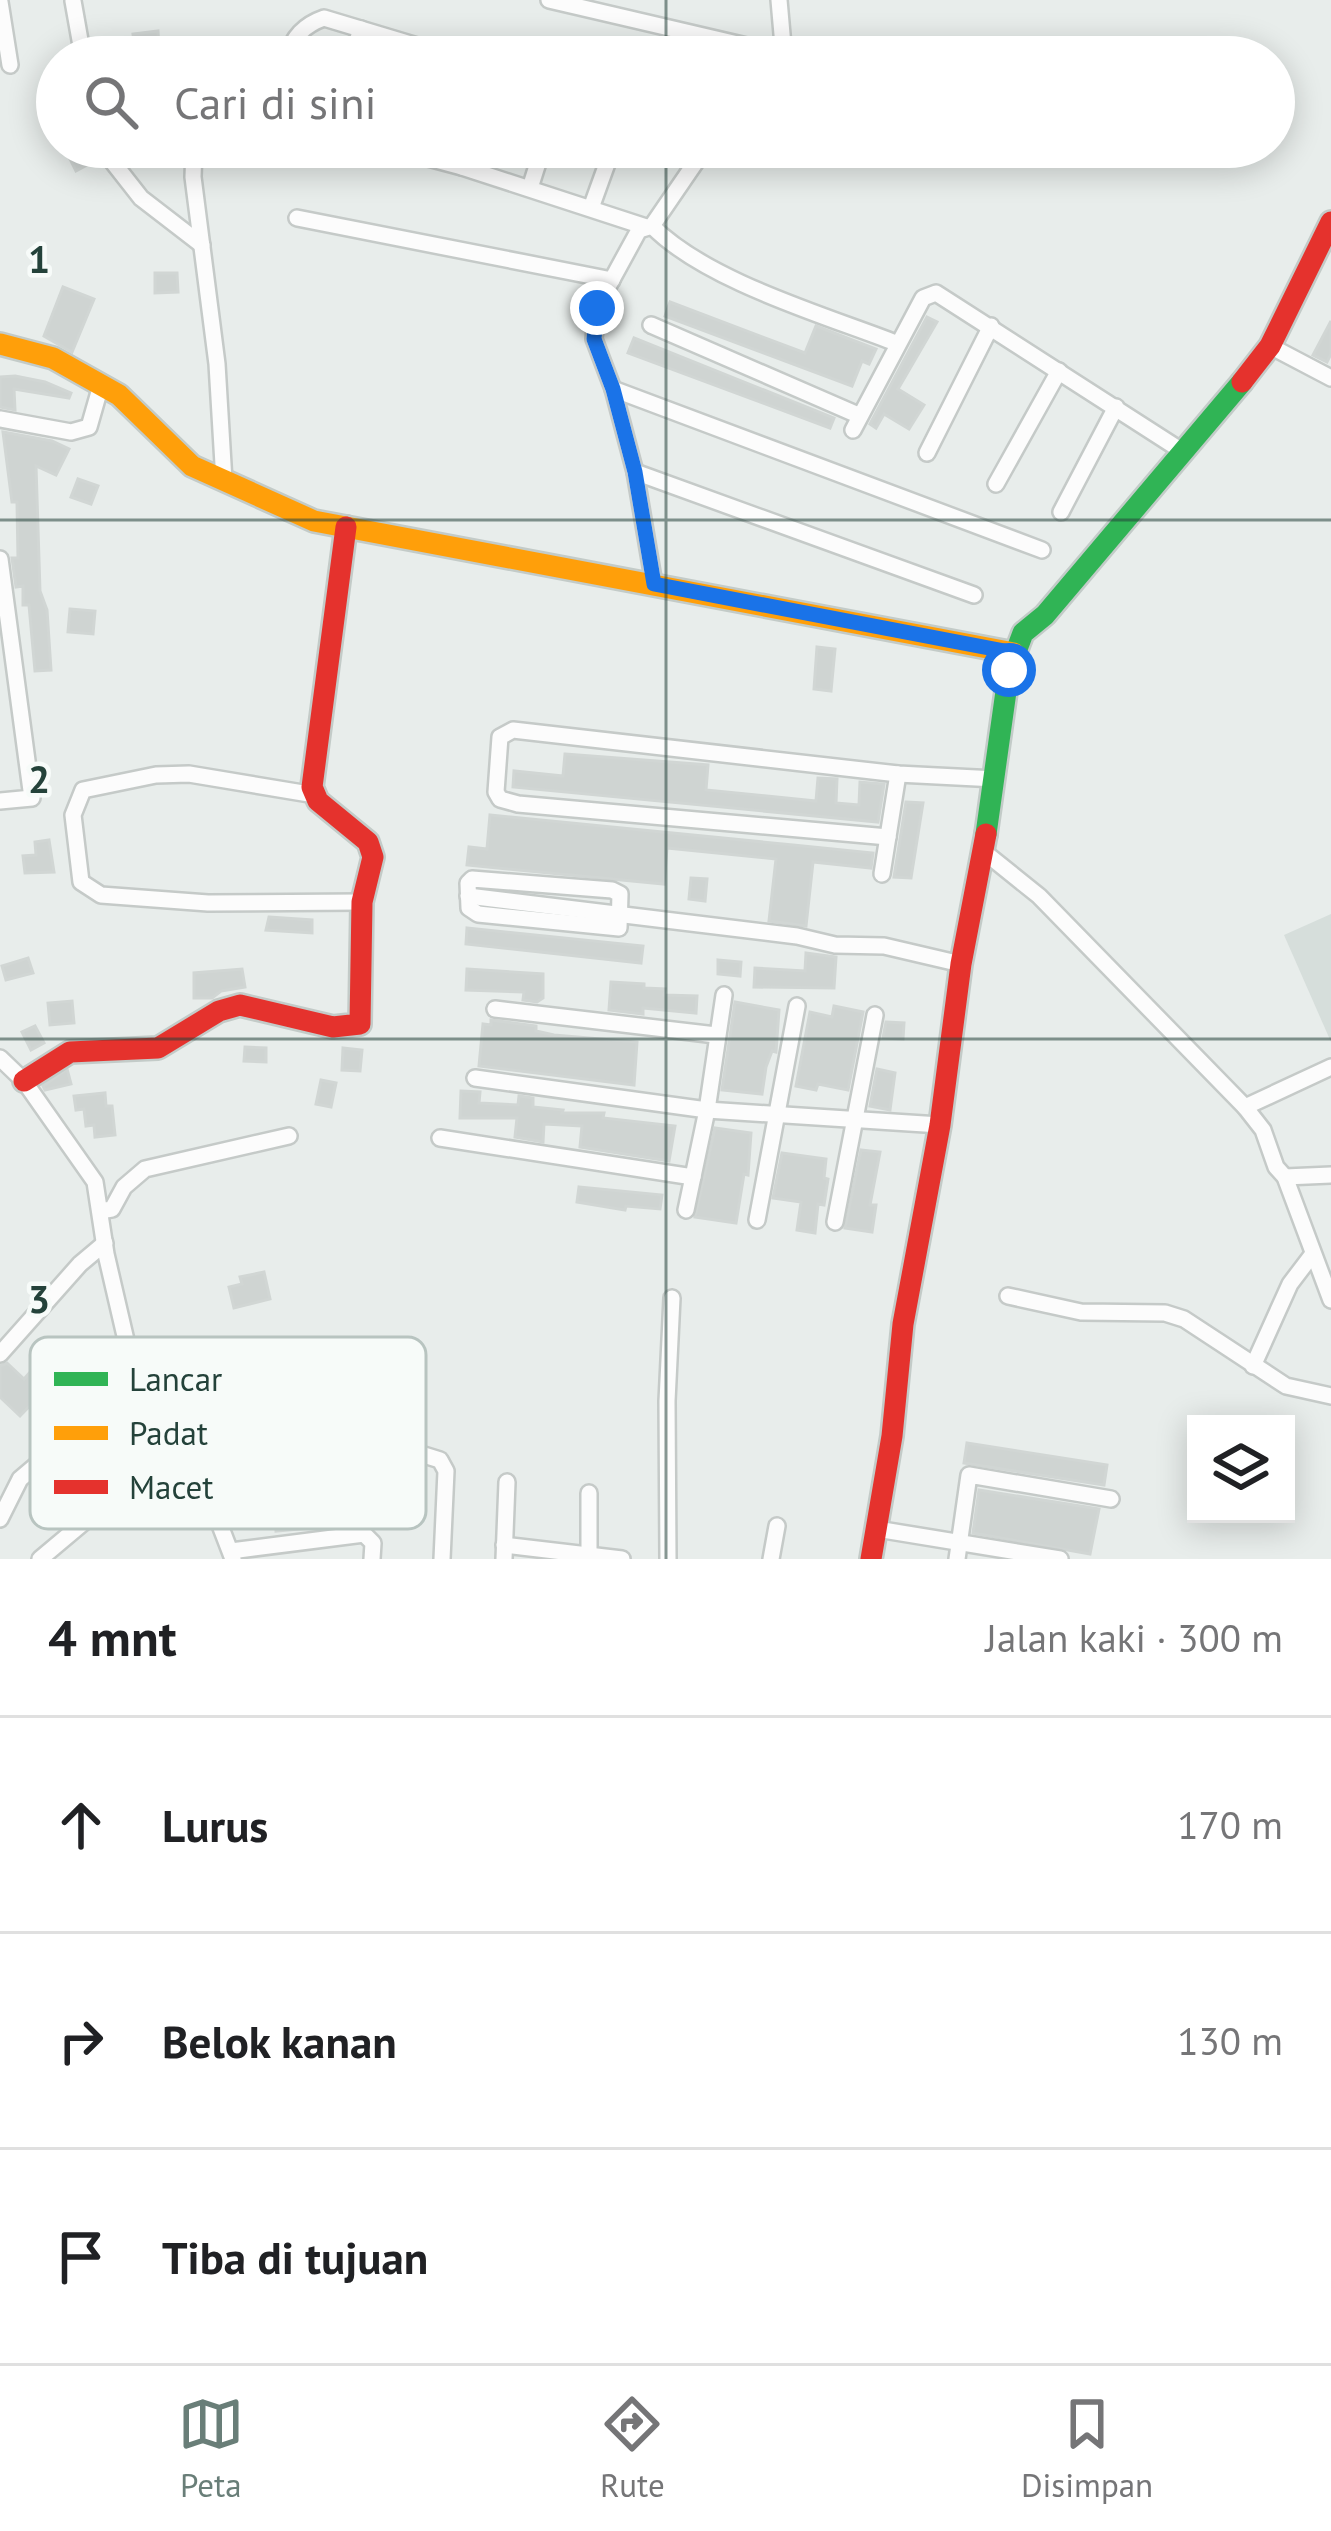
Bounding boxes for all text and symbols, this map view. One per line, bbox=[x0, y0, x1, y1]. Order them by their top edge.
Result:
search box bbox=[36, 36, 1295, 168]
icon: search bbox=[78, 69, 144, 135]
text: Cari di sini bbox=[174, 73, 377, 131]
text: 1 bbox=[28, 233, 50, 284]
route end bbox=[570, 281, 624, 335]
route start bbox=[982, 643, 1036, 697]
text: 2 bbox=[28, 753, 50, 804]
text: 3 bbox=[28, 1273, 50, 1324]
legend bbox=[30, 1337, 426, 1529]
text: Lancar bbox=[129, 1357, 222, 1400]
text: Padat bbox=[129, 1411, 208, 1454]
map controls bbox=[1187, 1415, 1295, 1523]
button: layers bbox=[1187, 1415, 1295, 1523]
text: Macet bbox=[129, 1465, 214, 1508]
text: 4 mnt bbox=[48, 1604, 176, 1670]
text: Jalan kaki · 300 m bbox=[986, 1612, 1283, 1663]
icon: ahead bbox=[48, 1792, 114, 1858]
text: Lurus bbox=[162, 1796, 268, 1854]
text: 170 m bbox=[1177, 1799, 1283, 1850]
icon: right bbox=[48, 2008, 114, 2074]
text: Belok kanan bbox=[162, 2012, 397, 2070]
text: 130 m bbox=[1177, 2015, 1283, 2066]
icon: arrive bbox=[48, 2224, 114, 2290]
text: Tiba di tujuan bbox=[162, 2228, 428, 2286]
tab: Peta bbox=[178, 2391, 244, 2506]
tab: Rute bbox=[599, 2391, 665, 2506]
tab: Disimpan bbox=[1021, 2391, 1153, 2506]

